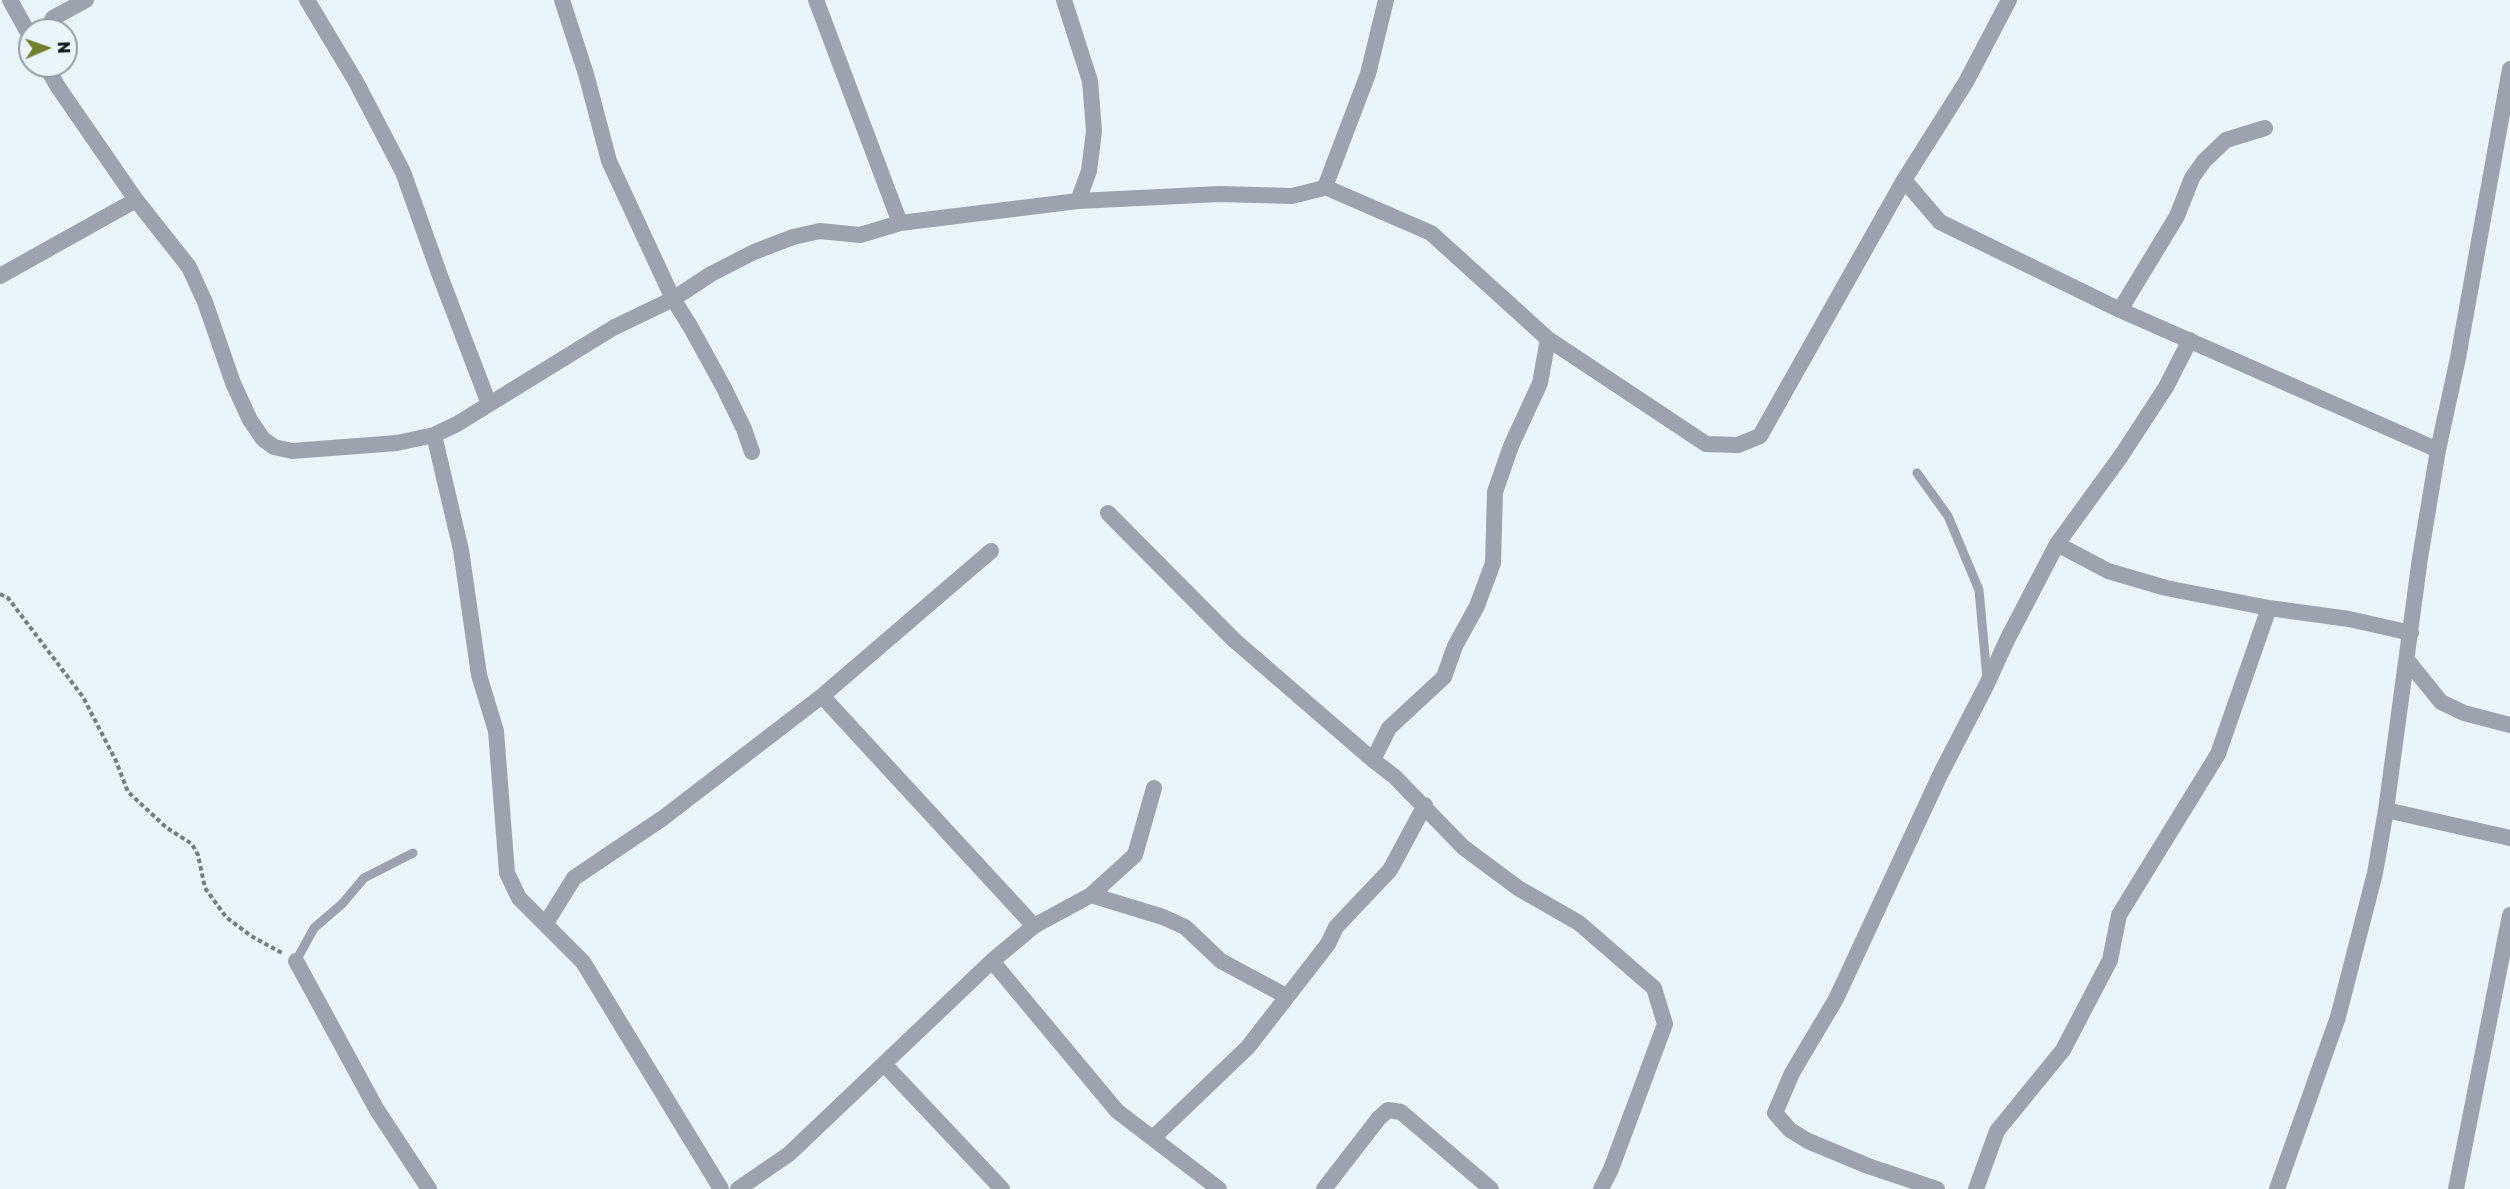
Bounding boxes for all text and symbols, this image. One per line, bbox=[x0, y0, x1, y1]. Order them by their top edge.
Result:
north arrow bbox=[18, 18, 78, 78]
text: N bbox=[54, 41, 74, 54]

